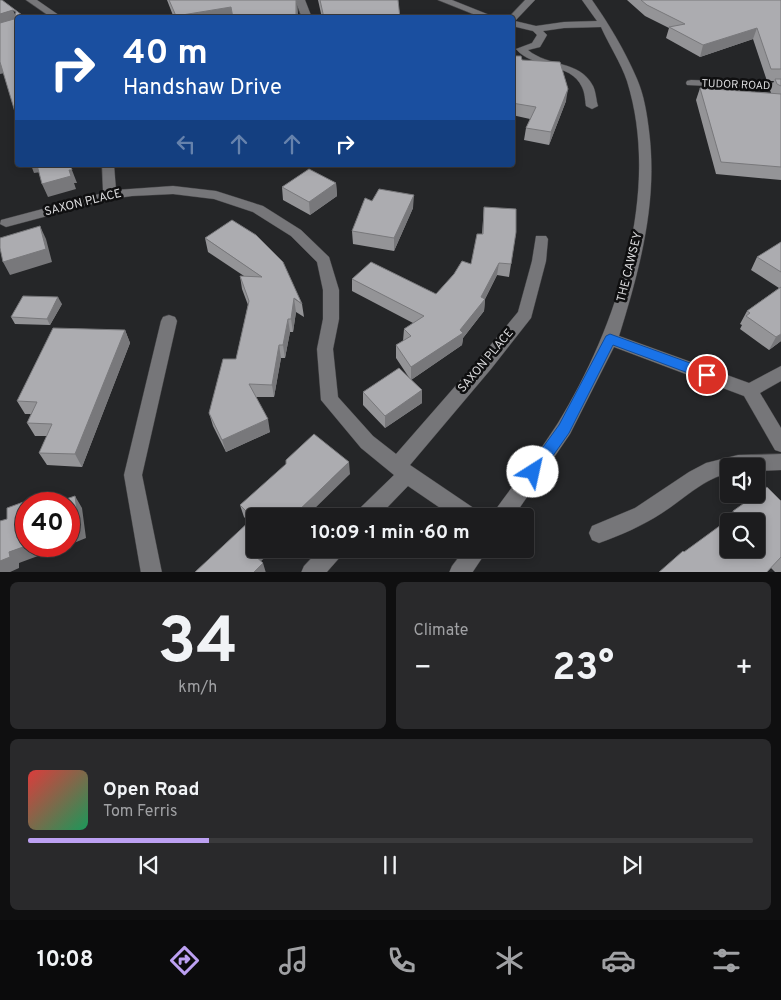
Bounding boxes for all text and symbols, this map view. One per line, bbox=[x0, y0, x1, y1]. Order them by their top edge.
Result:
text: 40 m bbox=[123, 32, 208, 76]
icon: right bbox=[40, 35, 105, 100]
text: Handshaw Drive bbox=[123, 75, 282, 102]
street label: TUDOR ROAD bbox=[701, 77, 771, 93]
icon: left bbox=[172, 130, 200, 158]
icon: ahead bbox=[225, 130, 253, 158]
icon: ahead bbox=[278, 130, 306, 158]
icon: right bbox=[331, 130, 359, 158]
street label: SAXON PLACE bbox=[43, 186, 123, 220]
street label: THE CAWSEY bbox=[614, 230, 647, 304]
street label: SAXON PLACE bbox=[455, 326, 517, 396]
pin bbox=[686, 354, 728, 396]
icon: arrive bbox=[693, 361, 721, 389]
position arrow bbox=[506, 445, 558, 497]
map controls bbox=[720, 458, 765, 558]
button: sound bbox=[720, 458, 765, 503]
speed limit sign: 40 bbox=[15, 492, 80, 557]
button: search bbox=[720, 513, 765, 558]
text: 10:09 · 1 min · 60 m bbox=[310, 521, 470, 545]
text: 34 bbox=[157, 604, 238, 686]
text: Climate bbox=[414, 621, 468, 641]
text: 23° bbox=[552, 645, 614, 694]
text: − bbox=[414, 651, 432, 687]
text: + bbox=[735, 651, 753, 687]
text: km/h bbox=[178, 678, 217, 698]
text: Open Road bbox=[103, 778, 199, 802]
text: Tom Ferris bbox=[103, 802, 177, 822]
icon: previous bbox=[135, 851, 163, 879]
icon: pause bbox=[376, 851, 404, 879]
icon: next bbox=[618, 851, 646, 879]
icon: directions bbox=[167, 943, 202, 978]
icon: music bbox=[276, 943, 311, 978]
icon: phone bbox=[384, 943, 419, 978]
icon: climate bbox=[492, 943, 527, 978]
icon: car bbox=[601, 943, 636, 978]
icon: filters bbox=[709, 943, 744, 978]
text: 10:08 bbox=[37, 947, 94, 974]

